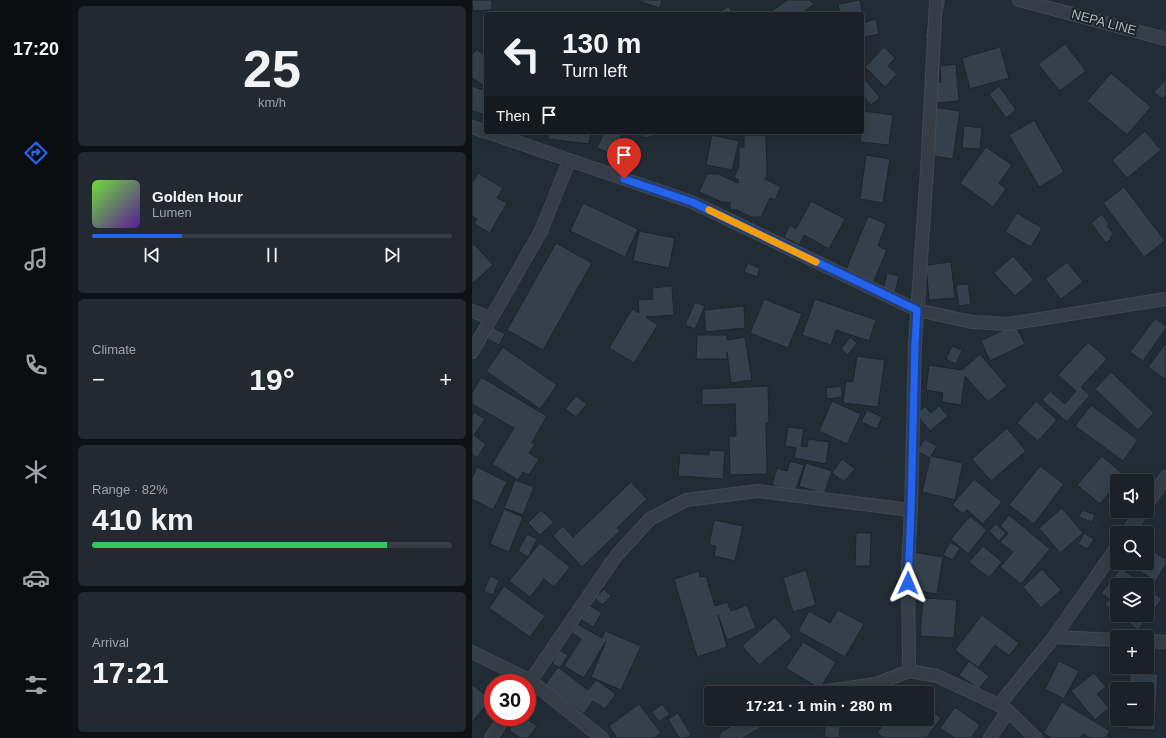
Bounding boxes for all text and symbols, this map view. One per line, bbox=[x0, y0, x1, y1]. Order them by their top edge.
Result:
street label: NEPA LINE bbox=[1070, 6, 1138, 38]
icon: left bbox=[496, 28, 548, 80]
text: 130 m bbox=[562, 28, 641, 59]
text: 17:20 bbox=[13, 39, 59, 59]
text: 25 bbox=[243, 40, 301, 98]
text: Turn left bbox=[562, 61, 627, 81]
text: km/h bbox=[258, 95, 286, 110]
icon: arrive bbox=[538, 104, 560, 126]
text: Then bbox=[496, 107, 530, 124]
pin bbox=[607, 138, 641, 179]
icon: directions bbox=[22, 139, 50, 167]
icon: arrive bbox=[613, 144, 635, 166]
text: Golden Hour bbox=[152, 188, 243, 205]
text: Lumen bbox=[152, 205, 192, 220]
icon: previous bbox=[141, 244, 163, 266]
icon: pause bbox=[261, 244, 283, 266]
icon: next bbox=[381, 244, 403, 266]
icon: music bbox=[22, 245, 50, 273]
text: Climate bbox=[92, 342, 136, 357]
icon: phone bbox=[22, 351, 50, 379]
text: 19° bbox=[249, 363, 295, 396]
text: − bbox=[92, 367, 105, 392]
text: + bbox=[439, 367, 452, 392]
icon: climate bbox=[22, 458, 50, 486]
map controls bbox=[1110, 474, 1154, 726]
button: sound bbox=[1110, 474, 1154, 518]
text: Range · 82% bbox=[92, 482, 168, 497]
text: 410 km bbox=[92, 503, 194, 536]
button: search bbox=[1110, 526, 1154, 570]
position arrow bbox=[887, 562, 929, 604]
icon: car bbox=[22, 564, 50, 592]
button: layers bbox=[1110, 578, 1154, 622]
button: + bbox=[1110, 630, 1154, 674]
text: Arrival bbox=[92, 635, 129, 650]
text: 17:21 bbox=[92, 656, 169, 689]
icon: filters bbox=[22, 671, 50, 699]
speed limit sign: 30 bbox=[484, 674, 536, 726]
button: − bbox=[1110, 682, 1154, 726]
text: 17:21 · 1 min · 280 m bbox=[746, 697, 892, 714]

